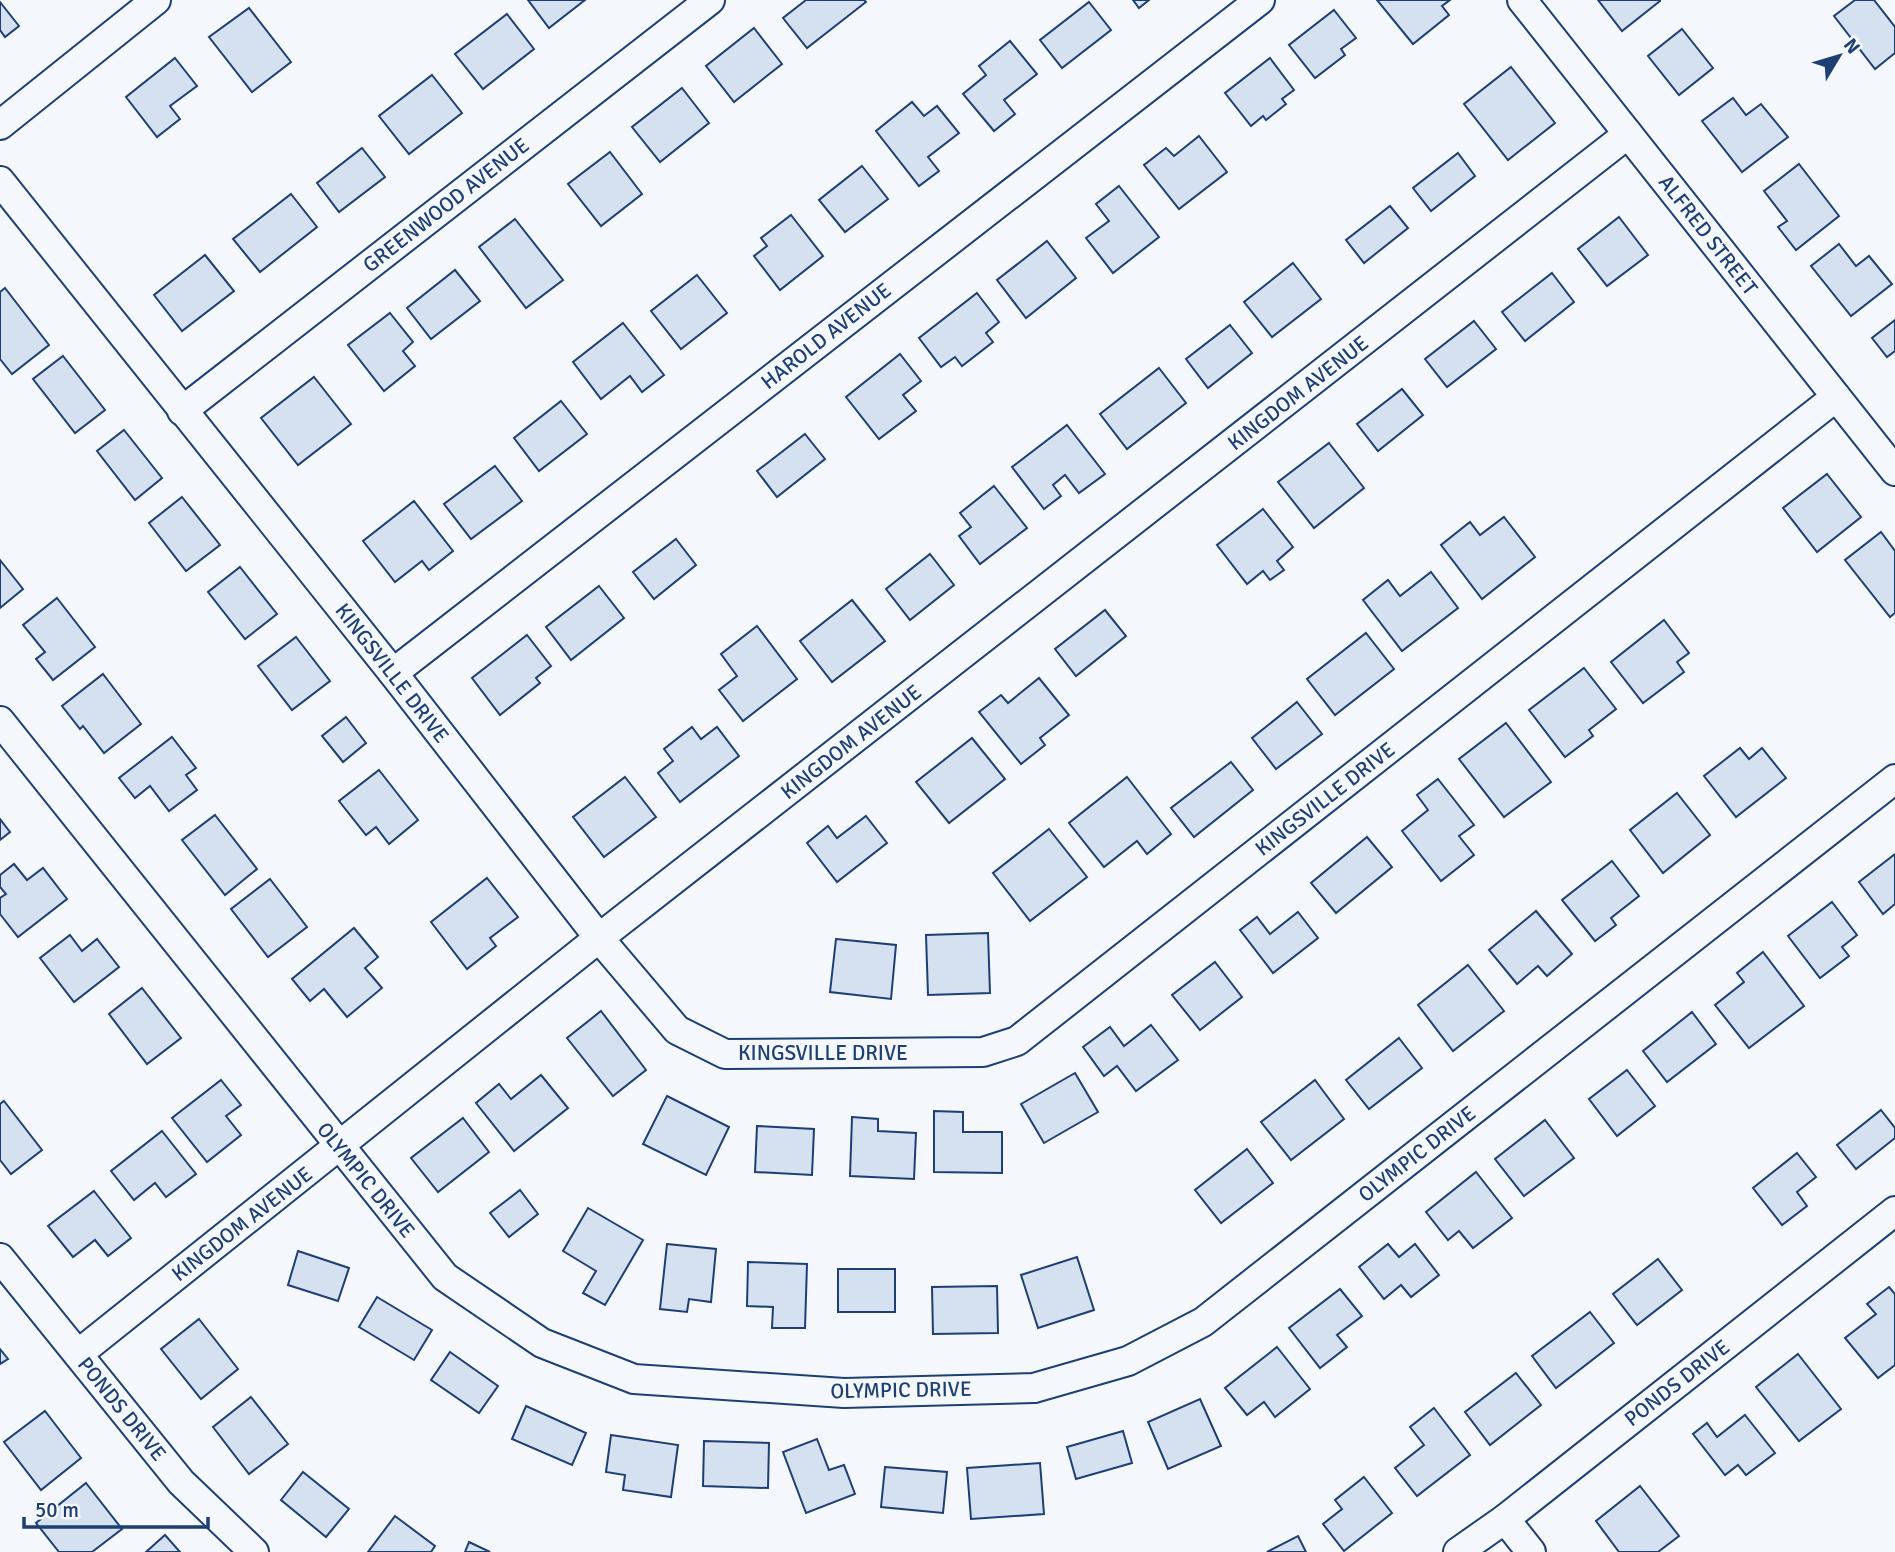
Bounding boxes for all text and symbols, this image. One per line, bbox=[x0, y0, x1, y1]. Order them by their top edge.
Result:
north arrow bbox=[1804, 21, 1874, 91]
text: N bbox=[1838, 34, 1865, 59]
street label: GREENWOOD AVENUE bbox=[358, 132, 534, 278]
street label: ALFRED STREET bbox=[1653, 170, 1763, 301]
street label: HAROLD AVENUE bbox=[756, 277, 896, 395]
street label: KINGDOM AVENUE bbox=[1222, 330, 1374, 456]
street label: KINGSVILLE DRIVE bbox=[329, 598, 455, 748]
street label: KINGDOM AVENUE bbox=[775, 679, 927, 805]
street label: KINGSVILLE DRIVE bbox=[1250, 736, 1400, 862]
street label: KINGSVILLE DRIVE bbox=[738, 1040, 908, 1066]
street label: OLYMPIC DRIVE bbox=[1353, 1100, 1481, 1208]
street label: OLYMPIC DRIVE bbox=[311, 1117, 421, 1243]
street label: KINGDOM AVENUE bbox=[166, 1161, 318, 1287]
street label: PONDS DRIVE bbox=[1619, 1334, 1735, 1432]
street label: PONDS DRIVE bbox=[72, 1352, 172, 1466]
street label: OLYMPIC DRIVE bbox=[830, 1376, 972, 1404]
scale bar bbox=[24, 1486, 208, 1530]
text: 50 m bbox=[35, 1497, 79, 1523]

